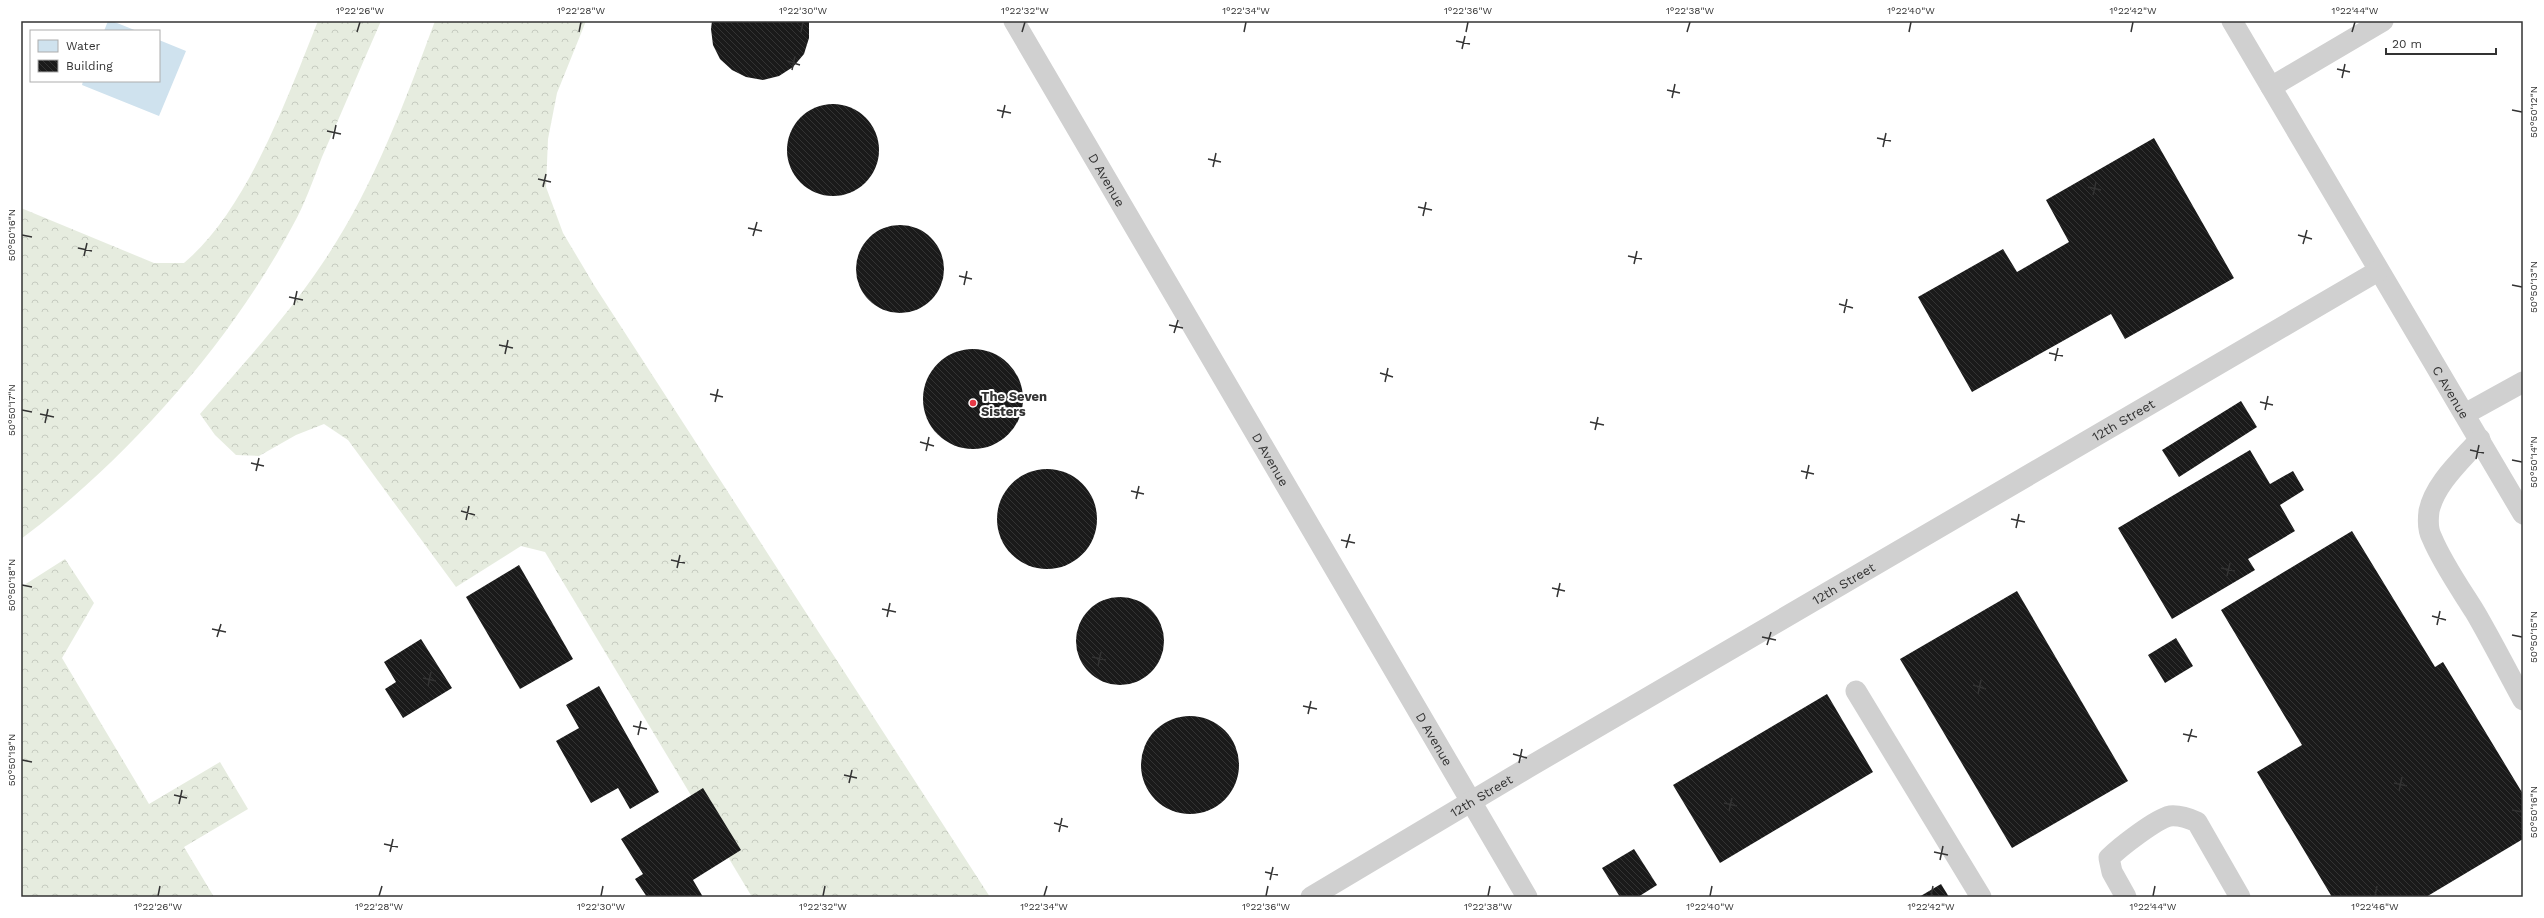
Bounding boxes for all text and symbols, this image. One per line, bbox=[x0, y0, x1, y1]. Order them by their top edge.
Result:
text: 1°22'26"W bbox=[336, 5, 384, 16]
text: 1°22'28"W bbox=[557, 5, 605, 16]
text: 1°22'30"W bbox=[779, 5, 827, 16]
text: 1°22'32"W bbox=[1001, 5, 1049, 16]
text: 1°22'34"W bbox=[1222, 5, 1270, 16]
text: 1°22'36"W bbox=[1444, 5, 1492, 16]
text: 1°22'38"W bbox=[1666, 5, 1714, 16]
text: 1°22'40"W bbox=[1887, 5, 1935, 16]
text: 1°22'42"W bbox=[2109, 5, 2157, 16]
text: 1°22'44"W bbox=[2332, 5, 2379, 16]
legend bbox=[30, 30, 160, 82]
scale bar bbox=[2386, 30, 2496, 56]
text: 20 m bbox=[2392, 37, 2422, 51]
text: Water bbox=[66, 39, 101, 53]
text: Building bbox=[66, 59, 113, 73]
text: 50°50'12"N bbox=[2528, 86, 2539, 138]
street label: D Avenue bbox=[1086, 150, 1128, 209]
text: 50°50'16"N bbox=[6, 209, 17, 261]
text: 50°50'13"N bbox=[2528, 261, 2539, 313]
street label: C Avenue bbox=[2430, 363, 2473, 421]
text: 50°50'17"N bbox=[6, 384, 17, 436]
place label: The Seven Sisters bbox=[981, 389, 1047, 419]
street label: 12th Street bbox=[2089, 395, 2158, 444]
marker: The Seven Sisters bbox=[968, 398, 978, 408]
street label: D Avenue bbox=[1249, 430, 1292, 489]
text: 50°50'14"N bbox=[2528, 436, 2539, 488]
text: 50°50'18"N bbox=[6, 559, 17, 611]
street label: 12th Street bbox=[1810, 559, 1878, 607]
text: 50°50'15"N bbox=[2528, 611, 2539, 663]
street label: D Avenue bbox=[1413, 710, 1456, 768]
text: 50°50'19"N bbox=[6, 734, 17, 786]
street label: 12th Street bbox=[1447, 771, 1515, 820]
text: 50°50'16"N bbox=[2528, 786, 2539, 838]
text: 1°22'26"W bbox=[134, 901, 182, 912]
text: 1°22'28"W bbox=[355, 901, 403, 912]
text: 1°22'30"W bbox=[577, 901, 625, 912]
text: 1°22'32"W bbox=[799, 901, 847, 912]
text: 1°22'34"W bbox=[1020, 901, 1068, 912]
text: 1°22'36"W bbox=[1242, 901, 1290, 912]
text: 1°22'38"W bbox=[1464, 901, 1512, 912]
text: 1°22'40"W bbox=[1686, 901, 1734, 912]
text: 1°22'42"W bbox=[1907, 901, 1955, 912]
text: 1°22'44"W bbox=[2130, 901, 2177, 912]
text: 1°22'46"W bbox=[2351, 901, 2399, 912]

